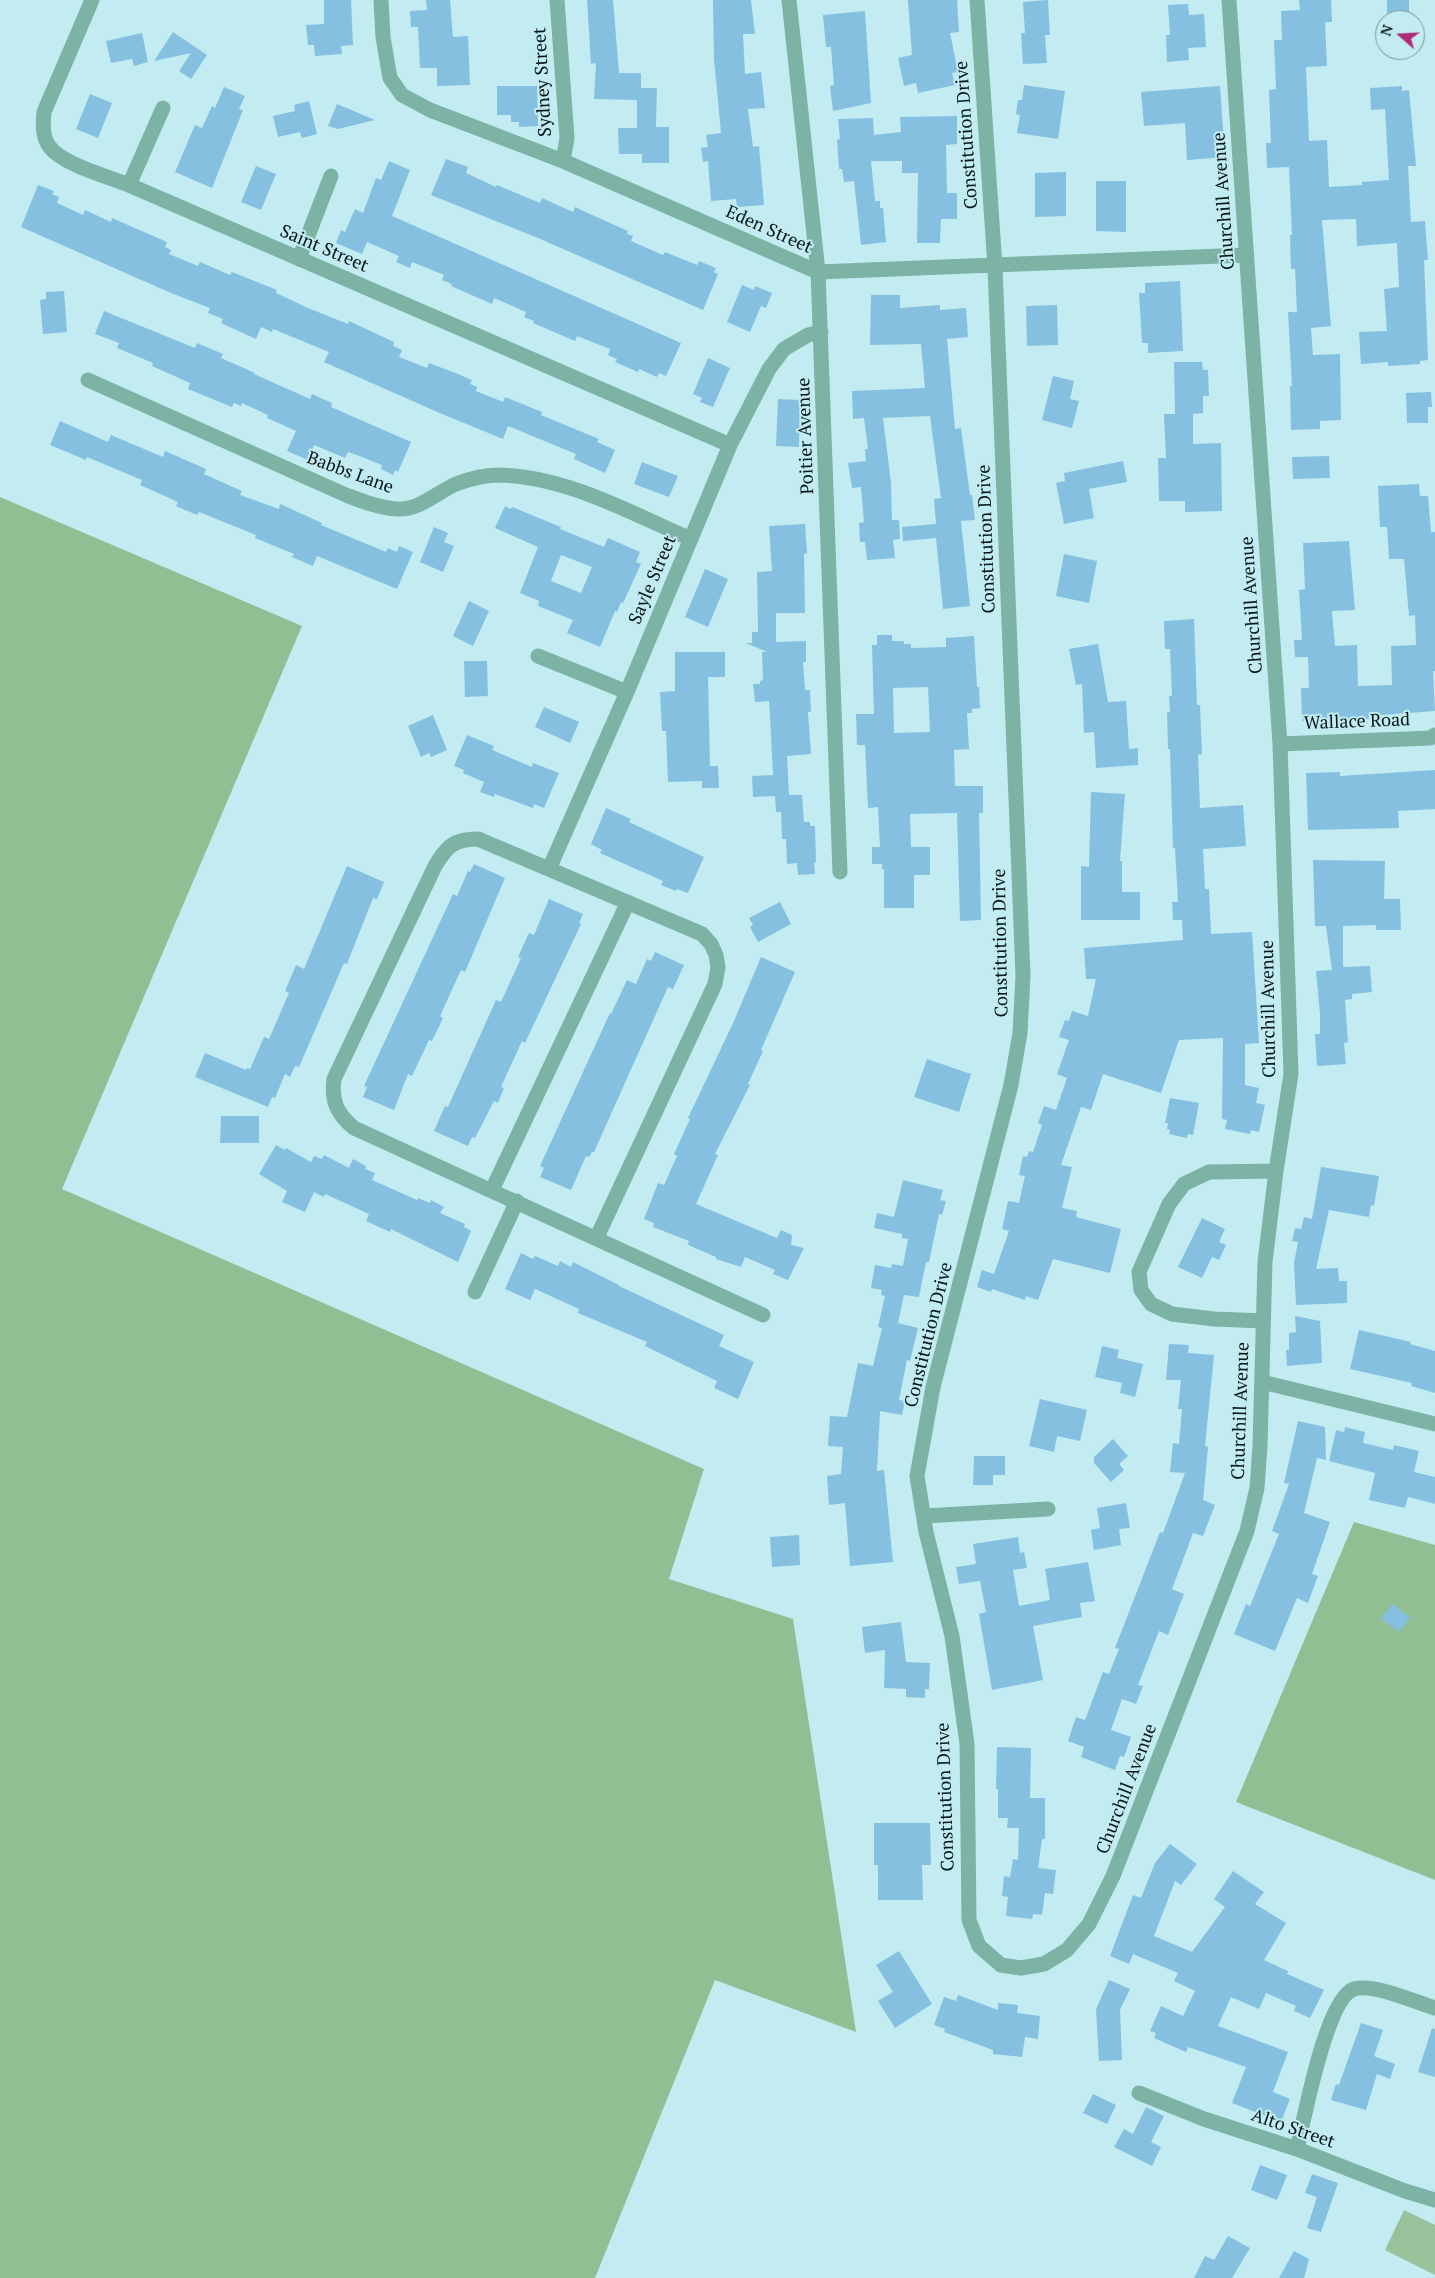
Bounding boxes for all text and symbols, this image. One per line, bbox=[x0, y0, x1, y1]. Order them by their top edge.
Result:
north arrow bbox=[1375, 10, 1425, 60]
text: N bbox=[1376, 22, 1397, 38]
street label: Sydney Street bbox=[529, 27, 557, 137]
street label: Constitution Drive bbox=[951, 60, 983, 210]
street label: Churchill Avenue bbox=[1208, 131, 1240, 271]
street label: Eden Street bbox=[722, 201, 816, 259]
street label: Saint Street bbox=[277, 221, 371, 277]
street label: Poitier Avenue bbox=[793, 377, 819, 495]
street label: Babbs Lane bbox=[304, 447, 396, 499]
street label: Constitution Drive bbox=[974, 464, 1000, 614]
street label: Sayle Street bbox=[625, 532, 681, 628]
street label: Churchill Avenue bbox=[1236, 535, 1268, 675]
street label: Wallace Road bbox=[1304, 709, 1410, 735]
street label: Constitution Drive bbox=[989, 868, 1013, 1018]
street label: Churchill Avenue bbox=[1257, 940, 1281, 1078]
street label: Constitution Drive bbox=[901, 1260, 957, 1410]
street label: Churchill Avenue bbox=[1228, 1342, 1254, 1480]
street label: Churchill Avenue bbox=[1092, 1721, 1162, 1857]
street label: Constitution Drive bbox=[933, 1722, 959, 1872]
street label: Alto Street bbox=[1248, 2105, 1338, 2153]

